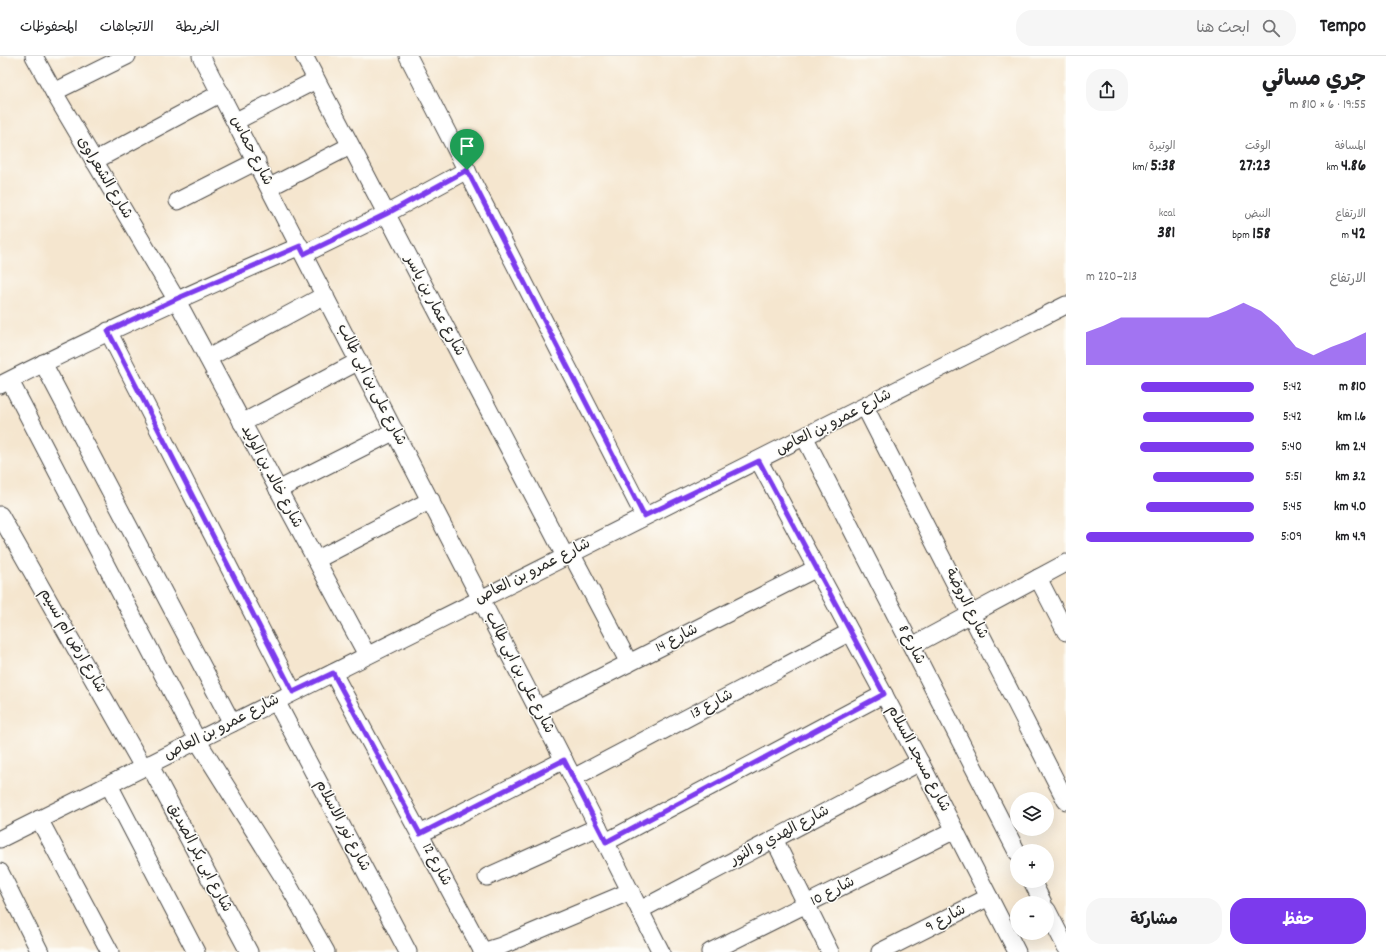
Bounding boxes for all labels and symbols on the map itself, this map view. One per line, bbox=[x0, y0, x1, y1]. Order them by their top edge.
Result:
street label: شارع حماس bbox=[224, 112, 278, 190]
pin bbox=[450, 129, 484, 170]
street label: شارع الشعراوى bbox=[71, 132, 137, 224]
street label: شارع عمار بن ياسر bbox=[397, 250, 470, 361]
street label: شارع على بن ابى طالب bbox=[331, 320, 411, 450]
street label: شارع عمرو بن العاص bbox=[772, 384, 896, 462]
street label: شارع خالد بن الوليد bbox=[234, 421, 308, 533]
street label: شارع عمرو بن العاص bbox=[471, 533, 595, 611]
street label: شارع الروضة bbox=[939, 565, 993, 643]
street label: شارع ارض ام نسيم bbox=[33, 584, 111, 698]
street label: شارع على بن ابى طالب bbox=[479, 608, 559, 738]
street label: شارع 14 bbox=[652, 619, 702, 659]
street label: شارع 8 bbox=[892, 621, 930, 669]
street label: شارع 13 bbox=[687, 685, 737, 725]
street label: شارع عمرو بن العاص bbox=[160, 689, 284, 767]
street label: شارع مسجد السلام bbox=[881, 702, 955, 816]
street label: شارع نور الاسلام bbox=[309, 776, 375, 876]
street label: شارع ابى بكر الصديق bbox=[161, 800, 237, 916]
street label: شارع الهدي و النور bbox=[725, 800, 834, 872]
street label: شارع 12 bbox=[416, 840, 456, 890]
street label: شارع 10 bbox=[807, 871, 859, 913]
street label: شارع 9 bbox=[922, 899, 970, 939]

